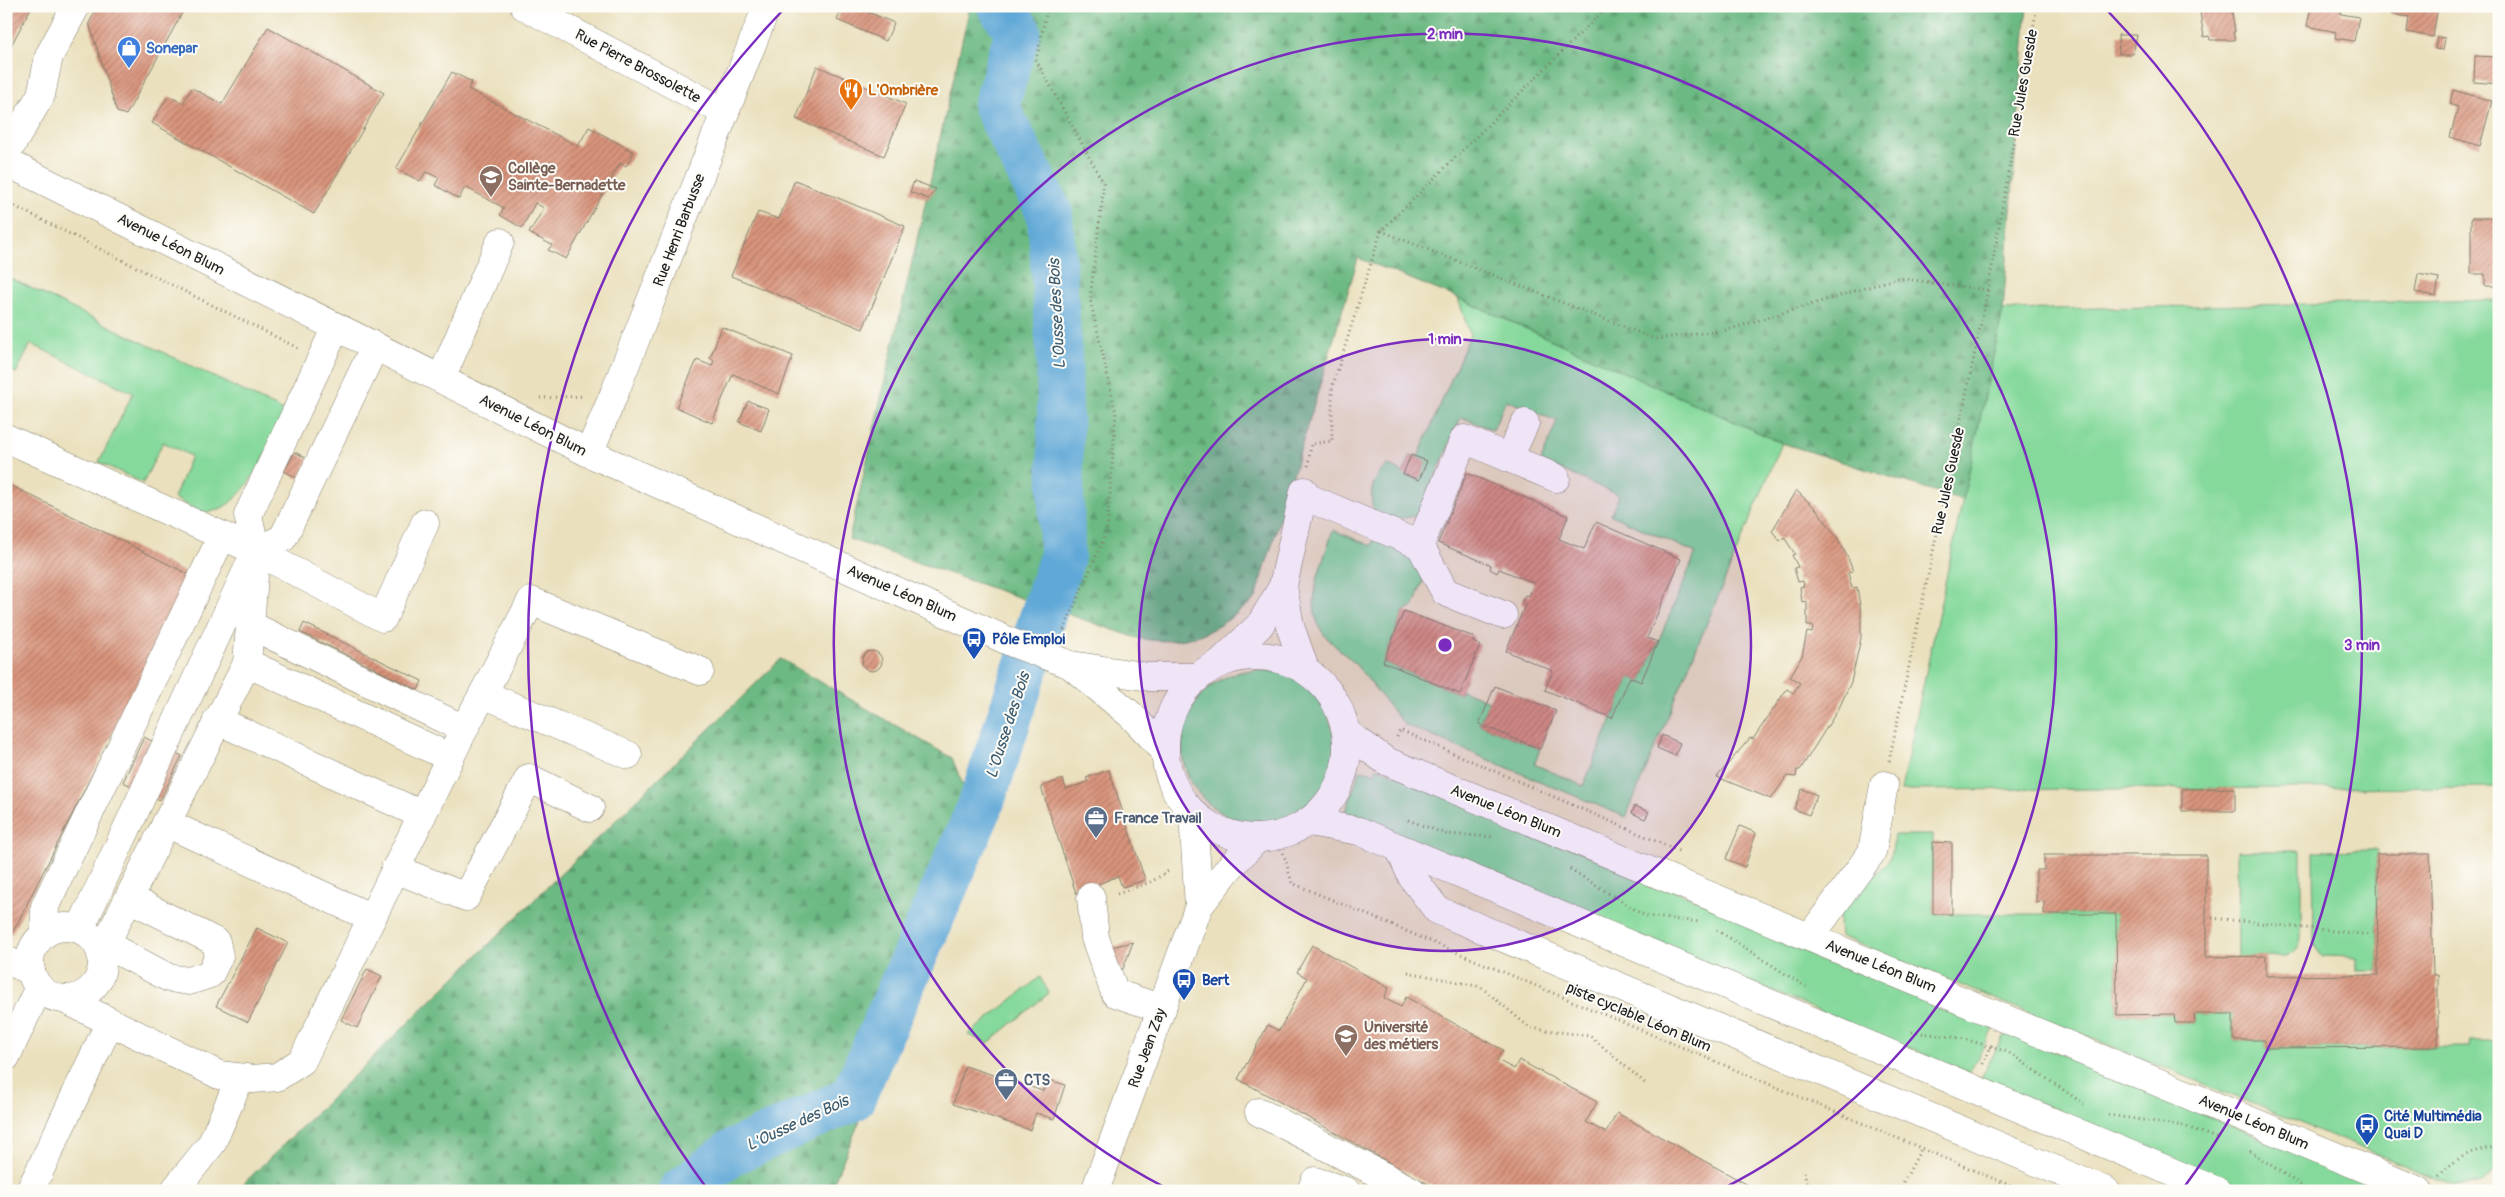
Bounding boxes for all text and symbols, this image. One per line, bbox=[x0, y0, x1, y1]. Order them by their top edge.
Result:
street label: Rue Pierre Brossolette bbox=[572, 25, 704, 108]
text: 2 min bbox=[1427, 25, 1463, 44]
street label: Rue Jules Guesde bbox=[2005, 27, 2042, 138]
shop icon: Sonepar bbox=[116, 35, 142, 69]
place label: Sonepar bbox=[146, 39, 199, 58]
restaurant icon: L'Ombrière bbox=[838, 77, 864, 111]
place label: L'Ombrière bbox=[868, 81, 939, 100]
place label: Collège Sainte-Bernadette bbox=[508, 159, 626, 195]
school or university icon: Collège Sainte-Bernadette bbox=[478, 164, 504, 198]
street label: Rue Henri Barbusse bbox=[649, 171, 710, 289]
street label: Avenue Léon Blum bbox=[114, 209, 228, 280]
water label: L'Ousse des Bois bbox=[1044, 257, 1070, 370]
text: 1 min bbox=[1428, 330, 1462, 349]
street label: Avenue Léon Blum bbox=[476, 390, 590, 461]
street label: Rue Jules Guesde bbox=[1928, 425, 1969, 536]
street label: Avenue Léon Blum bbox=[844, 561, 960, 626]
bus stop icon: Pôle Emploi bbox=[961, 626, 987, 660]
place label: Pôle Emploi bbox=[992, 630, 1066, 649]
centre of rings bbox=[1436, 636, 1454, 654]
text: 3 min bbox=[2344, 636, 2380, 655]
water label: L'Ousse des Bois bbox=[981, 668, 1035, 781]
street label: Avenue Léon Blum bbox=[1448, 781, 1564, 842]
office icon: France Travail bbox=[1083, 805, 1109, 839]
place label: France Travail bbox=[1114, 809, 1202, 828]
street label: Avenue Léon Blum bbox=[1823, 936, 1939, 997]
bus stop icon: Bert bbox=[1171, 967, 1197, 1001]
place label: Bert bbox=[1202, 971, 1230, 990]
street label: piste cyclable Léon Blum bbox=[1564, 978, 1714, 1057]
street label: Rue Jean Zay bbox=[1124, 1005, 1171, 1091]
place label: Université des métiers bbox=[1364, 1018, 1439, 1054]
school or university icon: Université des métiers bbox=[1333, 1023, 1359, 1057]
office icon: CTS bbox=[993, 1067, 1019, 1101]
place label: CTS bbox=[1024, 1071, 1051, 1090]
water label: L'Ousse des Bois bbox=[743, 1090, 853, 1155]
street label: Avenue Léon Blum bbox=[2196, 1091, 2312, 1154]
place label: Cité Multimédia Quai D bbox=[2384, 1107, 2482, 1143]
bus stop icon: Cité Multimédia Quai D bbox=[2354, 1112, 2380, 1146]

